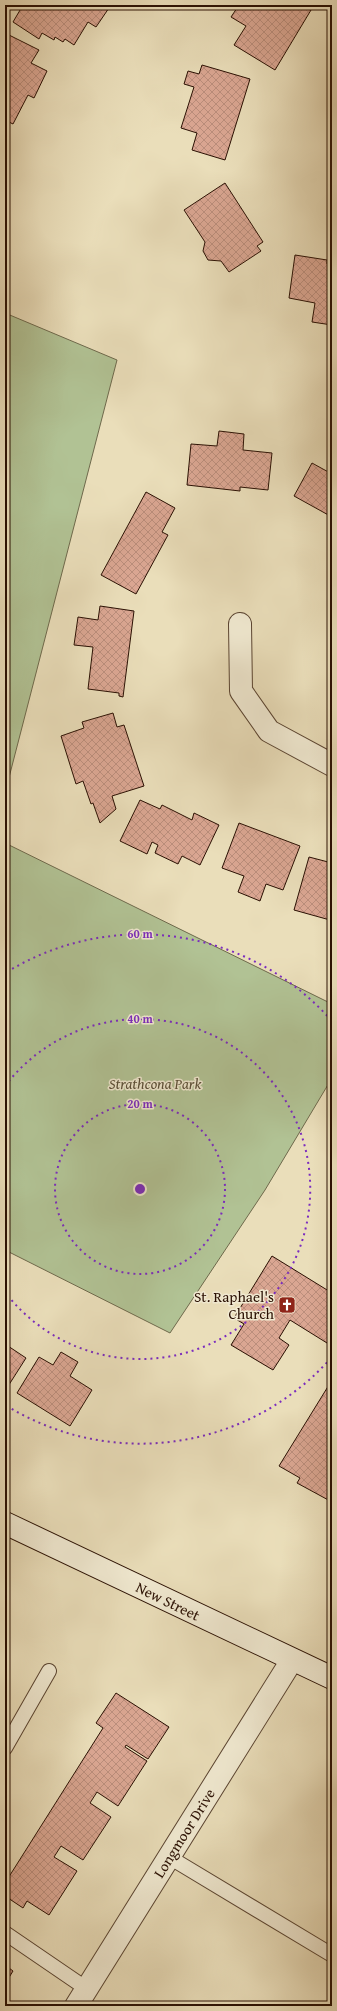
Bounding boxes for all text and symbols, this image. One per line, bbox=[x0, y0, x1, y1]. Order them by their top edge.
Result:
text: 60 m bbox=[127, 925, 153, 942]
text: 40 m bbox=[127, 1010, 153, 1027]
park label: Strathcona Park bbox=[109, 1073, 201, 1094]
text: 20 m bbox=[127, 1095, 153, 1112]
centre of rings bbox=[133, 1182, 147, 1196]
place label: St. Raphael's Church bbox=[194, 1286, 275, 1324]
church icon: St. Raphael's Church bbox=[277, 1295, 297, 1315]
street label: New Street bbox=[133, 1576, 204, 1626]
street label: Longmoor Drive bbox=[148, 1784, 220, 1882]

